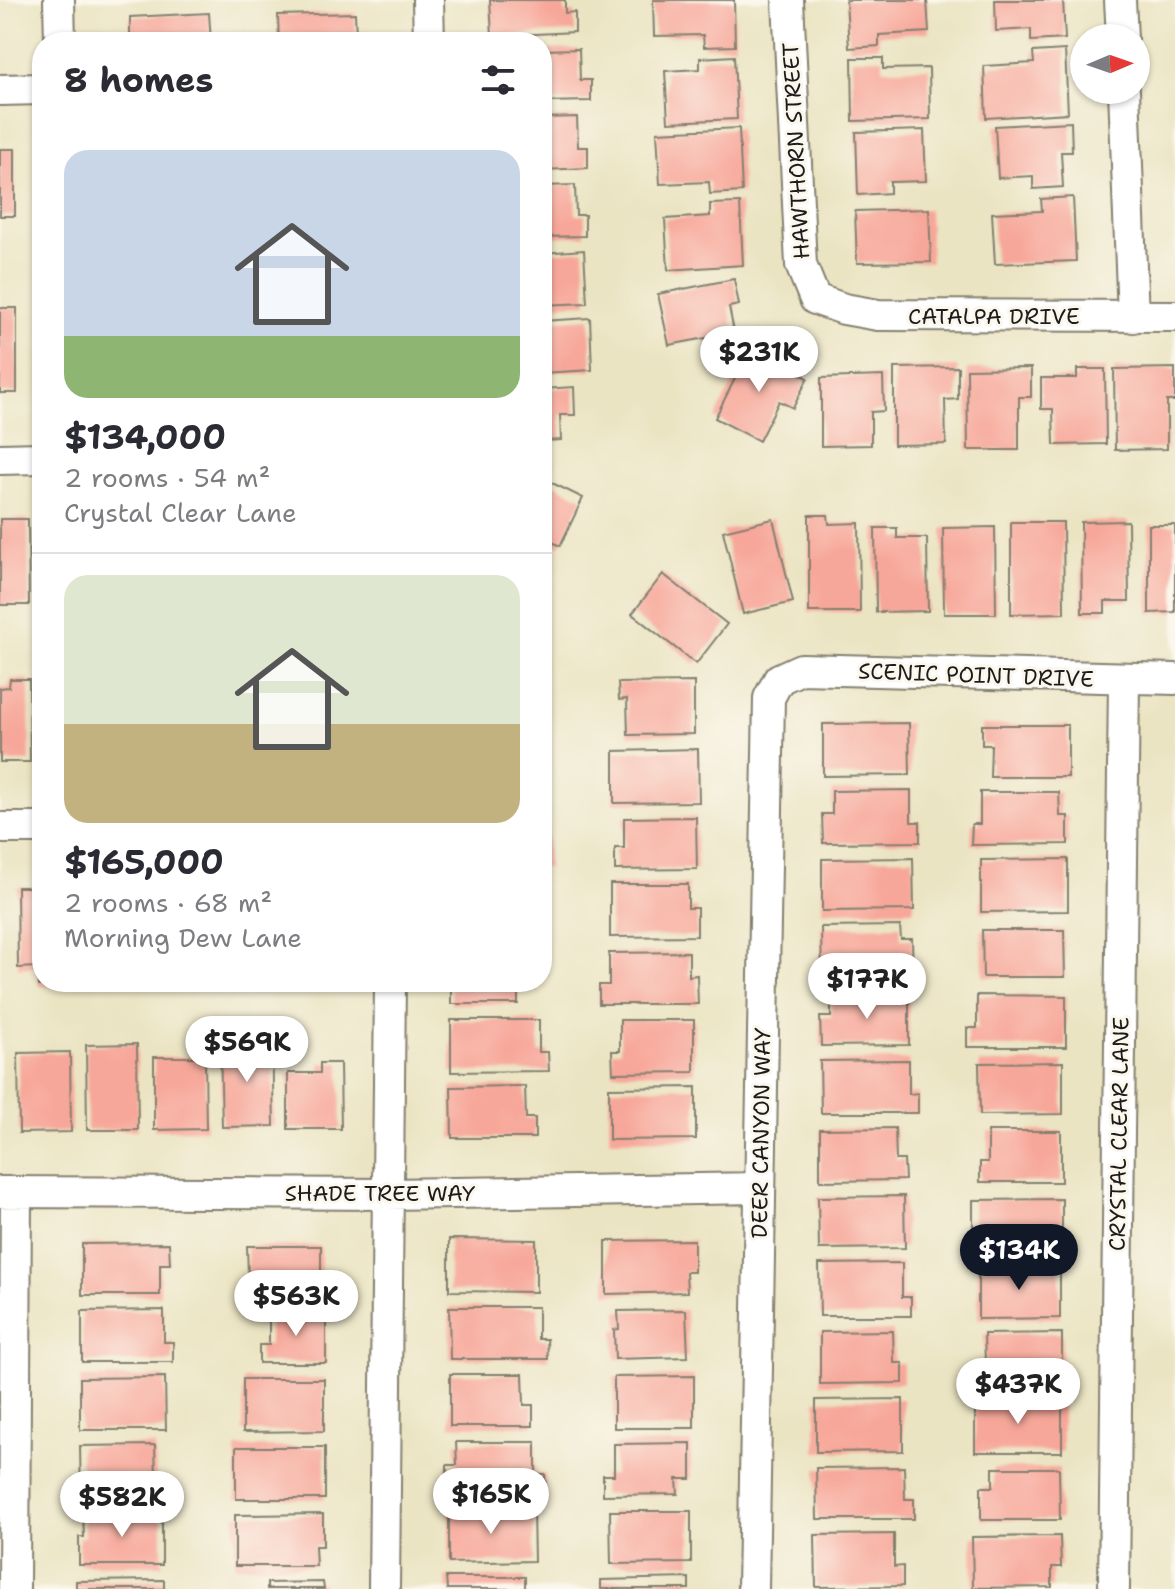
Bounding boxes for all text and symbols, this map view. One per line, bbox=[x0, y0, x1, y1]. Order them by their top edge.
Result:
north arrow bbox=[1070, 24, 1150, 104]
map controls bbox=[1070, 24, 1150, 104]
street label: HAWTHORN STREET bbox=[776, 41, 816, 260]
text: 8 homes bbox=[64, 57, 213, 103]
icon: filters bbox=[476, 58, 520, 102]
icon: home bbox=[220, 202, 364, 346]
street label: CATALPA DRIVE bbox=[908, 302, 1080, 331]
pin: $231K bbox=[703, 326, 815, 394]
text: $231K bbox=[718, 334, 800, 369]
text: $134,000 bbox=[64, 414, 226, 460]
text: 2 rooms · 54 m² bbox=[64, 460, 270, 495]
text: Crystal Clear Lane bbox=[64, 495, 297, 530]
icon: home bbox=[220, 627, 364, 771]
street label: SCENIC POINT DRIVE bbox=[858, 656, 1094, 694]
text: $165,000 bbox=[64, 839, 224, 885]
text: 2 rooms · 68 m² bbox=[64, 885, 272, 920]
text: Morning Dew Lane bbox=[64, 920, 302, 955]
pin: $177K bbox=[811, 953, 923, 1021]
text: $177K bbox=[826, 961, 908, 996]
pin: $569K bbox=[191, 1016, 303, 1084]
street label: CRYSTAL CLEAR LANE bbox=[1102, 1017, 1136, 1251]
text: $569K bbox=[203, 1024, 291, 1059]
street label: DEER CANYON WAY bbox=[745, 1027, 777, 1239]
street label: SHADE TREE WAY bbox=[285, 1179, 475, 1208]
pin: $134K bbox=[963, 1224, 1075, 1292]
text: $134K bbox=[978, 1232, 1060, 1267]
pin: $563K bbox=[240, 1270, 352, 1338]
text: $563K bbox=[252, 1278, 340, 1313]
pin: $437K bbox=[962, 1358, 1074, 1426]
text: $437K bbox=[974, 1366, 1062, 1401]
pin: $165K bbox=[435, 1468, 547, 1536]
pin: $582K bbox=[66, 1471, 178, 1539]
text: $165K bbox=[451, 1476, 531, 1511]
text: $582K bbox=[78, 1479, 166, 1514]

